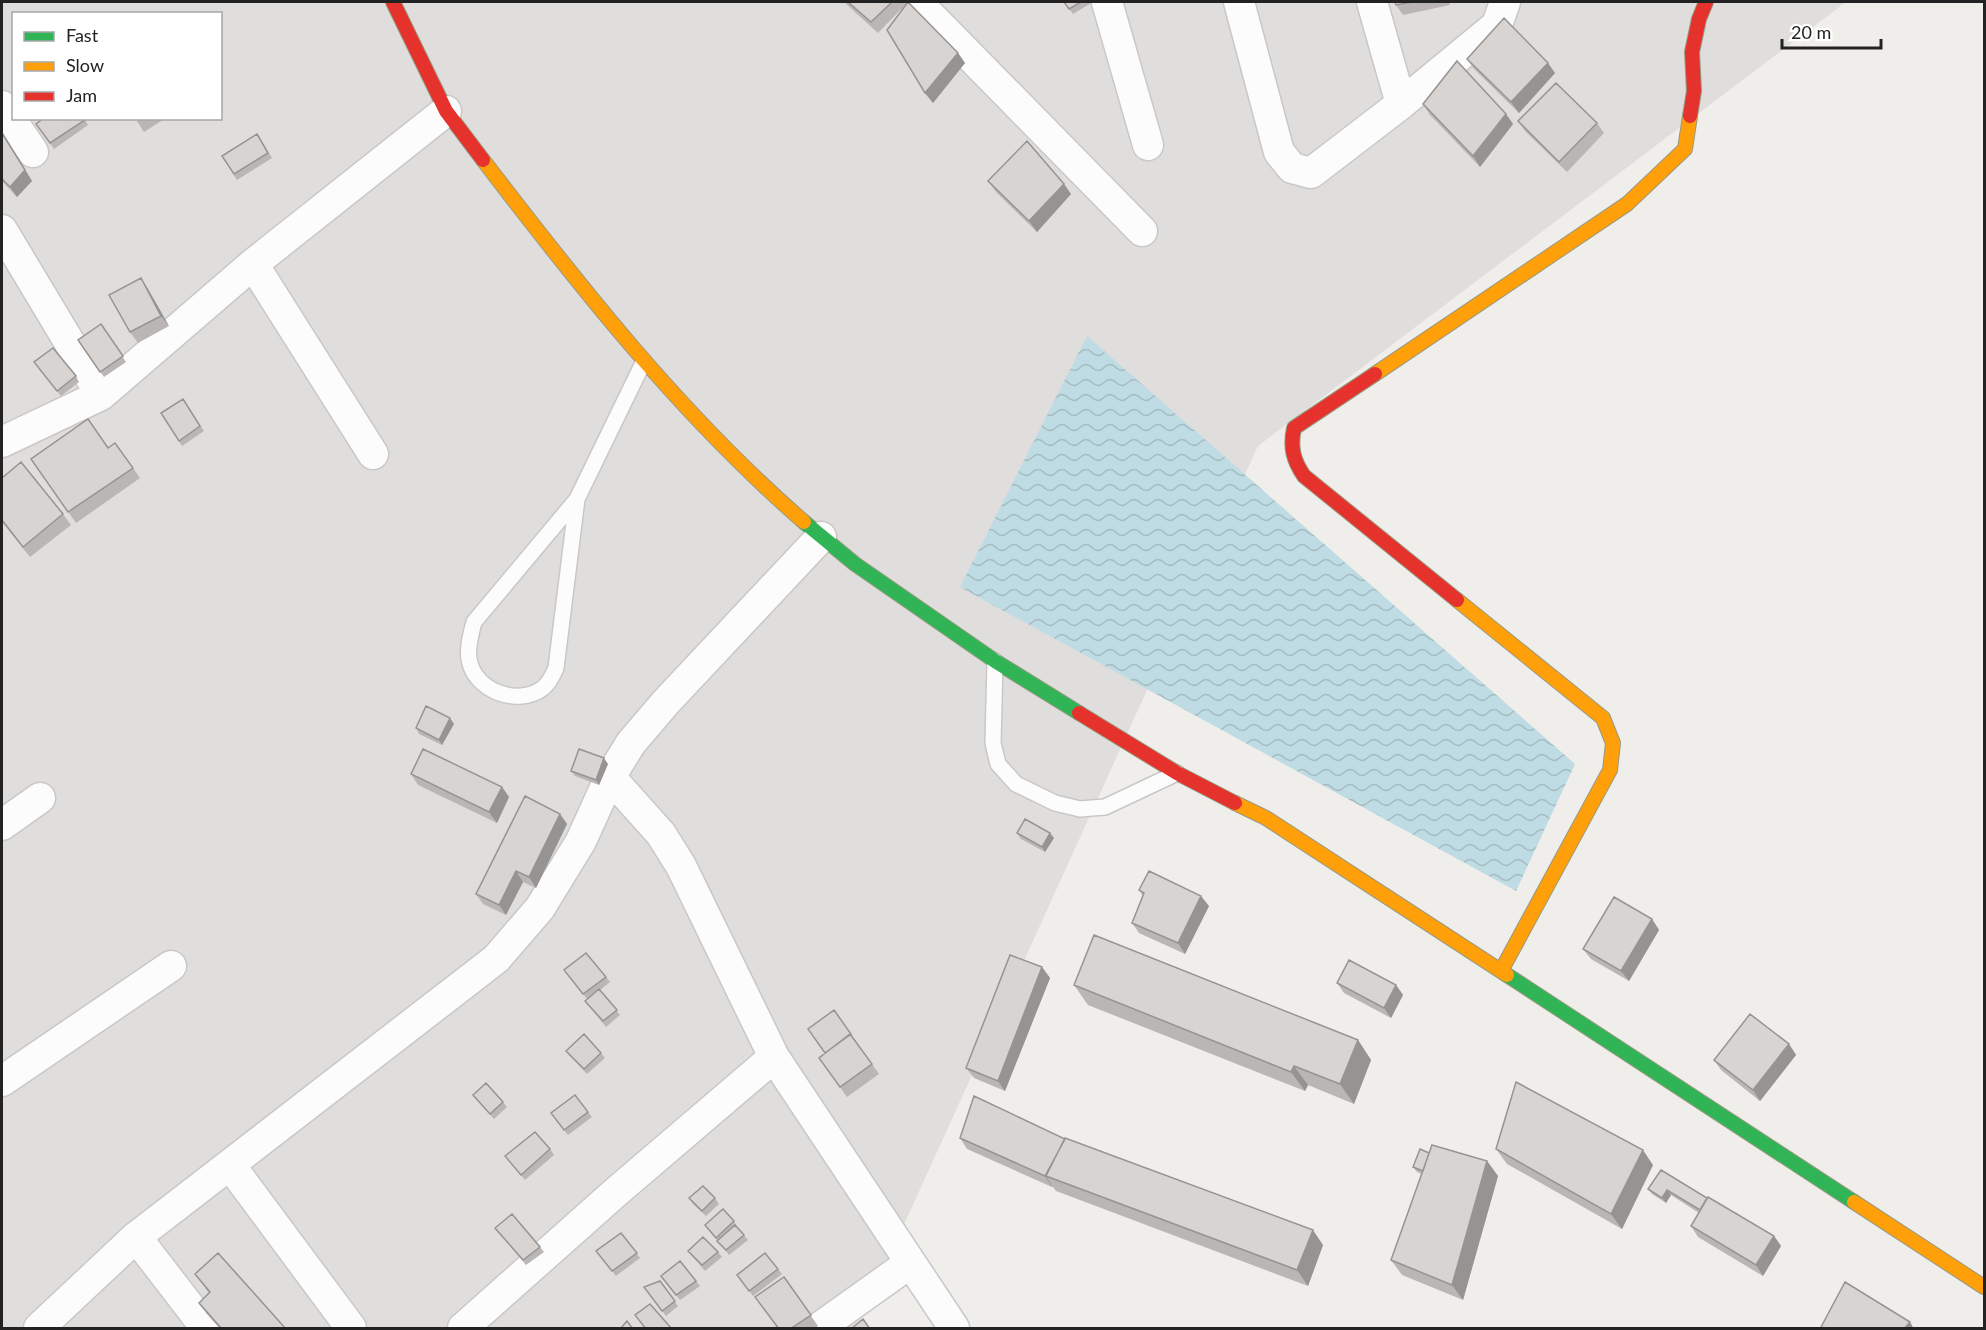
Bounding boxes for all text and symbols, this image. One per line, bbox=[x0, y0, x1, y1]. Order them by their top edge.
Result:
legend bbox=[12, 12, 222, 120]
scale bar bbox=[1782, 12, 1881, 50]
text: 20 m bbox=[1791, 21, 1831, 43]
text: Fast bbox=[66, 24, 99, 46]
text: Slow bbox=[66, 54, 104, 76]
text: Jam bbox=[66, 84, 97, 106]

